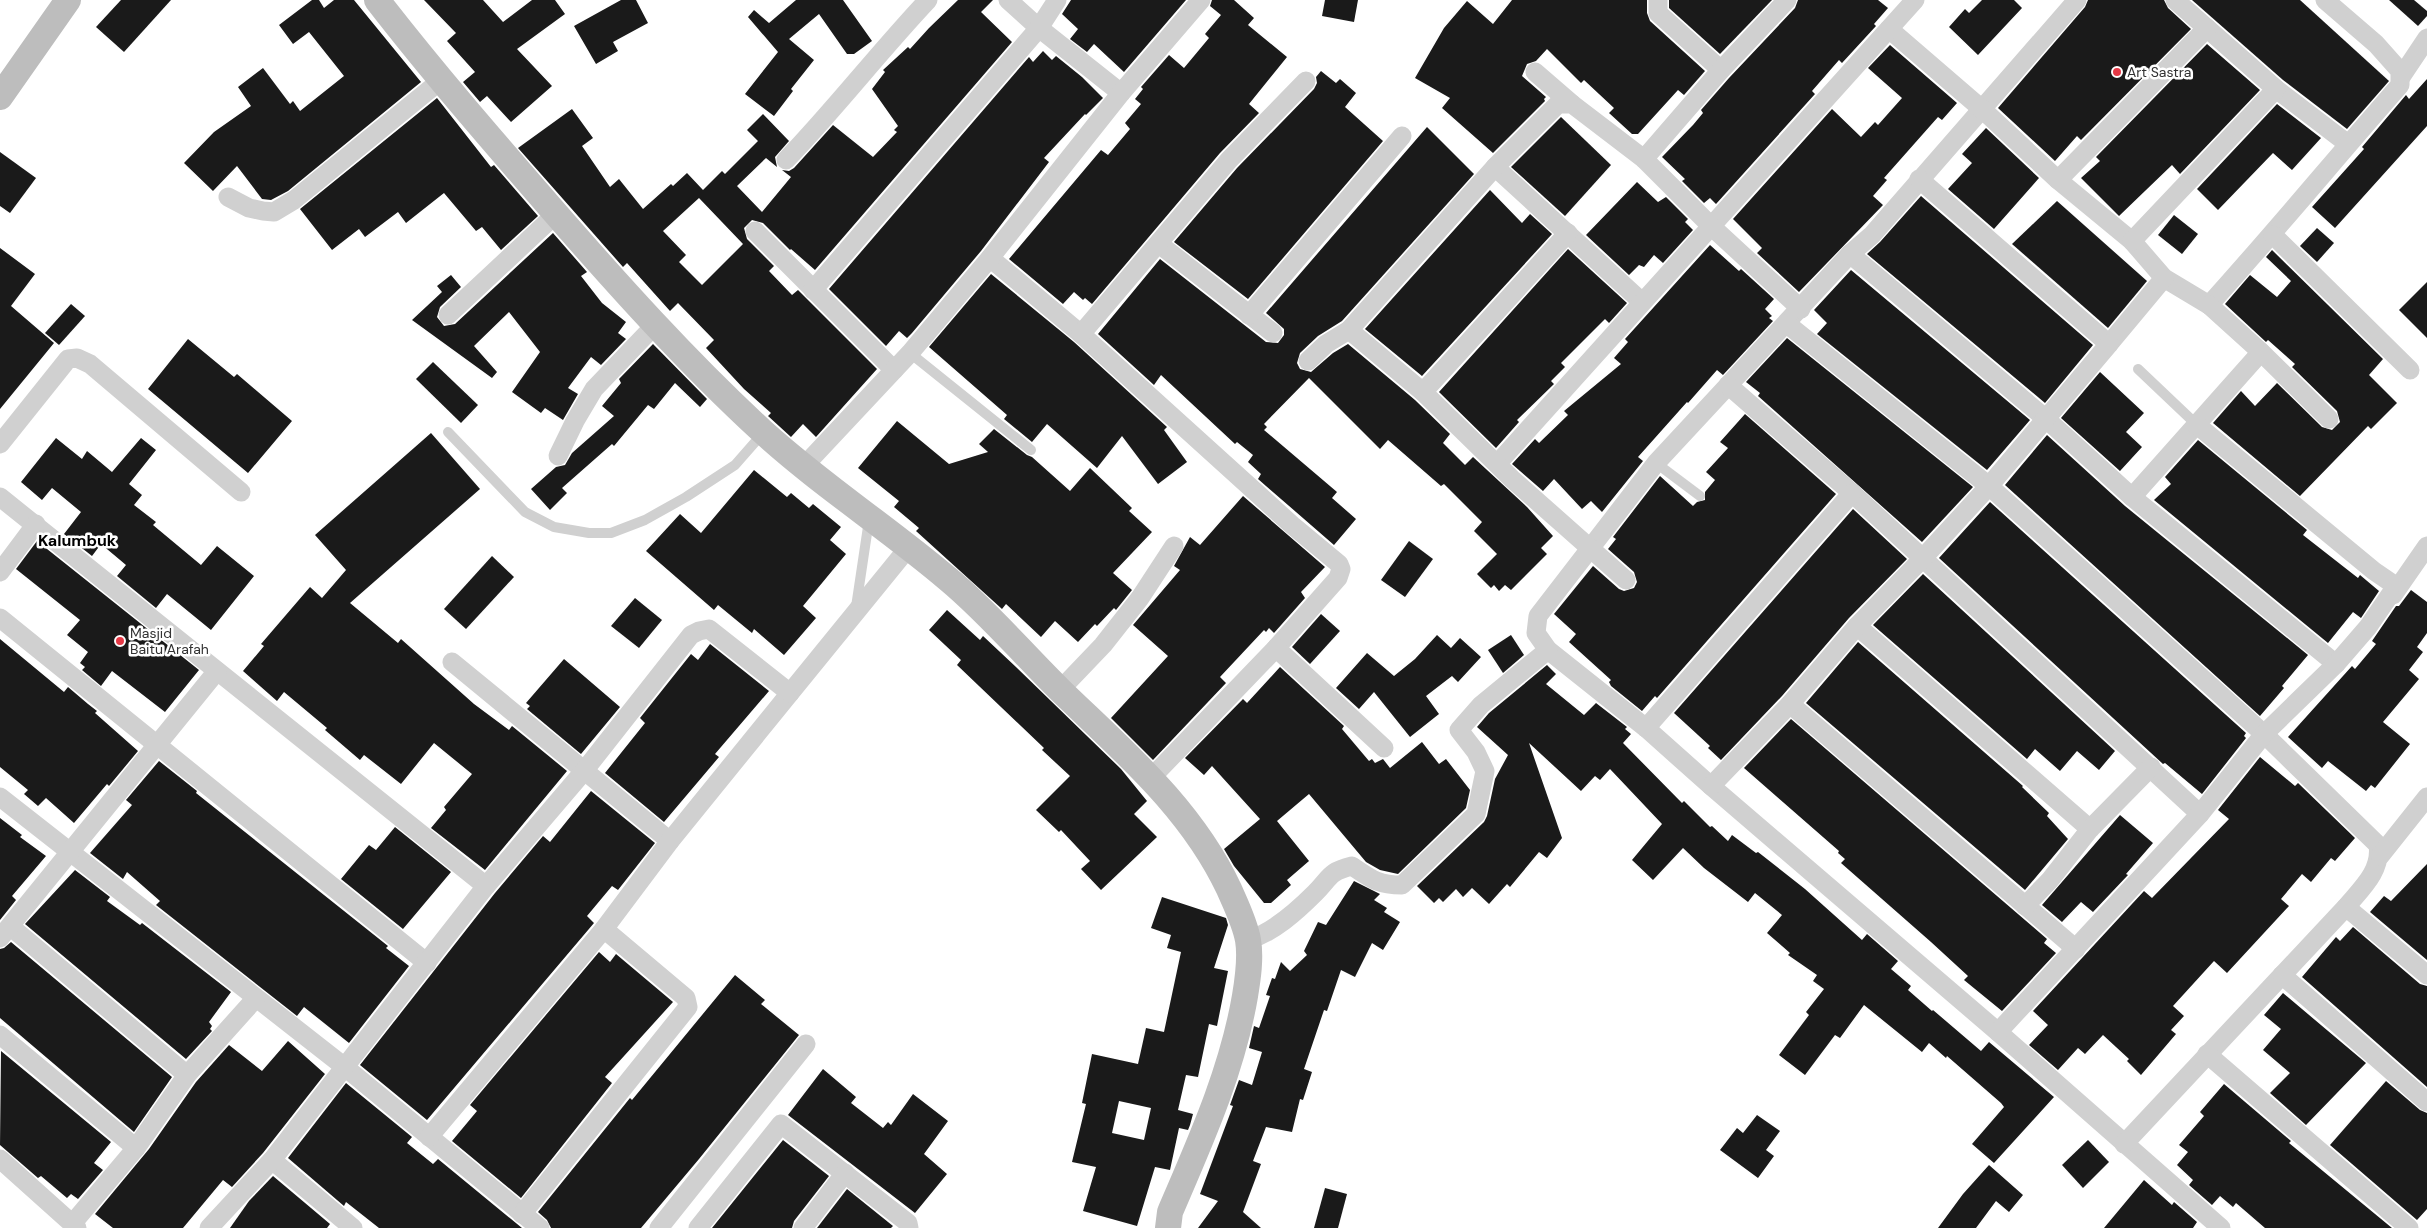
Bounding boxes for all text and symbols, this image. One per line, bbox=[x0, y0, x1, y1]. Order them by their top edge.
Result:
place label: Art Sastra bbox=[2127, 63, 2191, 81]
marker: Art Sastra bbox=[2111, 66, 2123, 78]
district label: Kalumbuk bbox=[38, 530, 117, 551]
place label: Masjid Baitu Arafah bbox=[130, 624, 209, 658]
marker: Masjid Baitu Arafah bbox=[114, 635, 126, 647]

